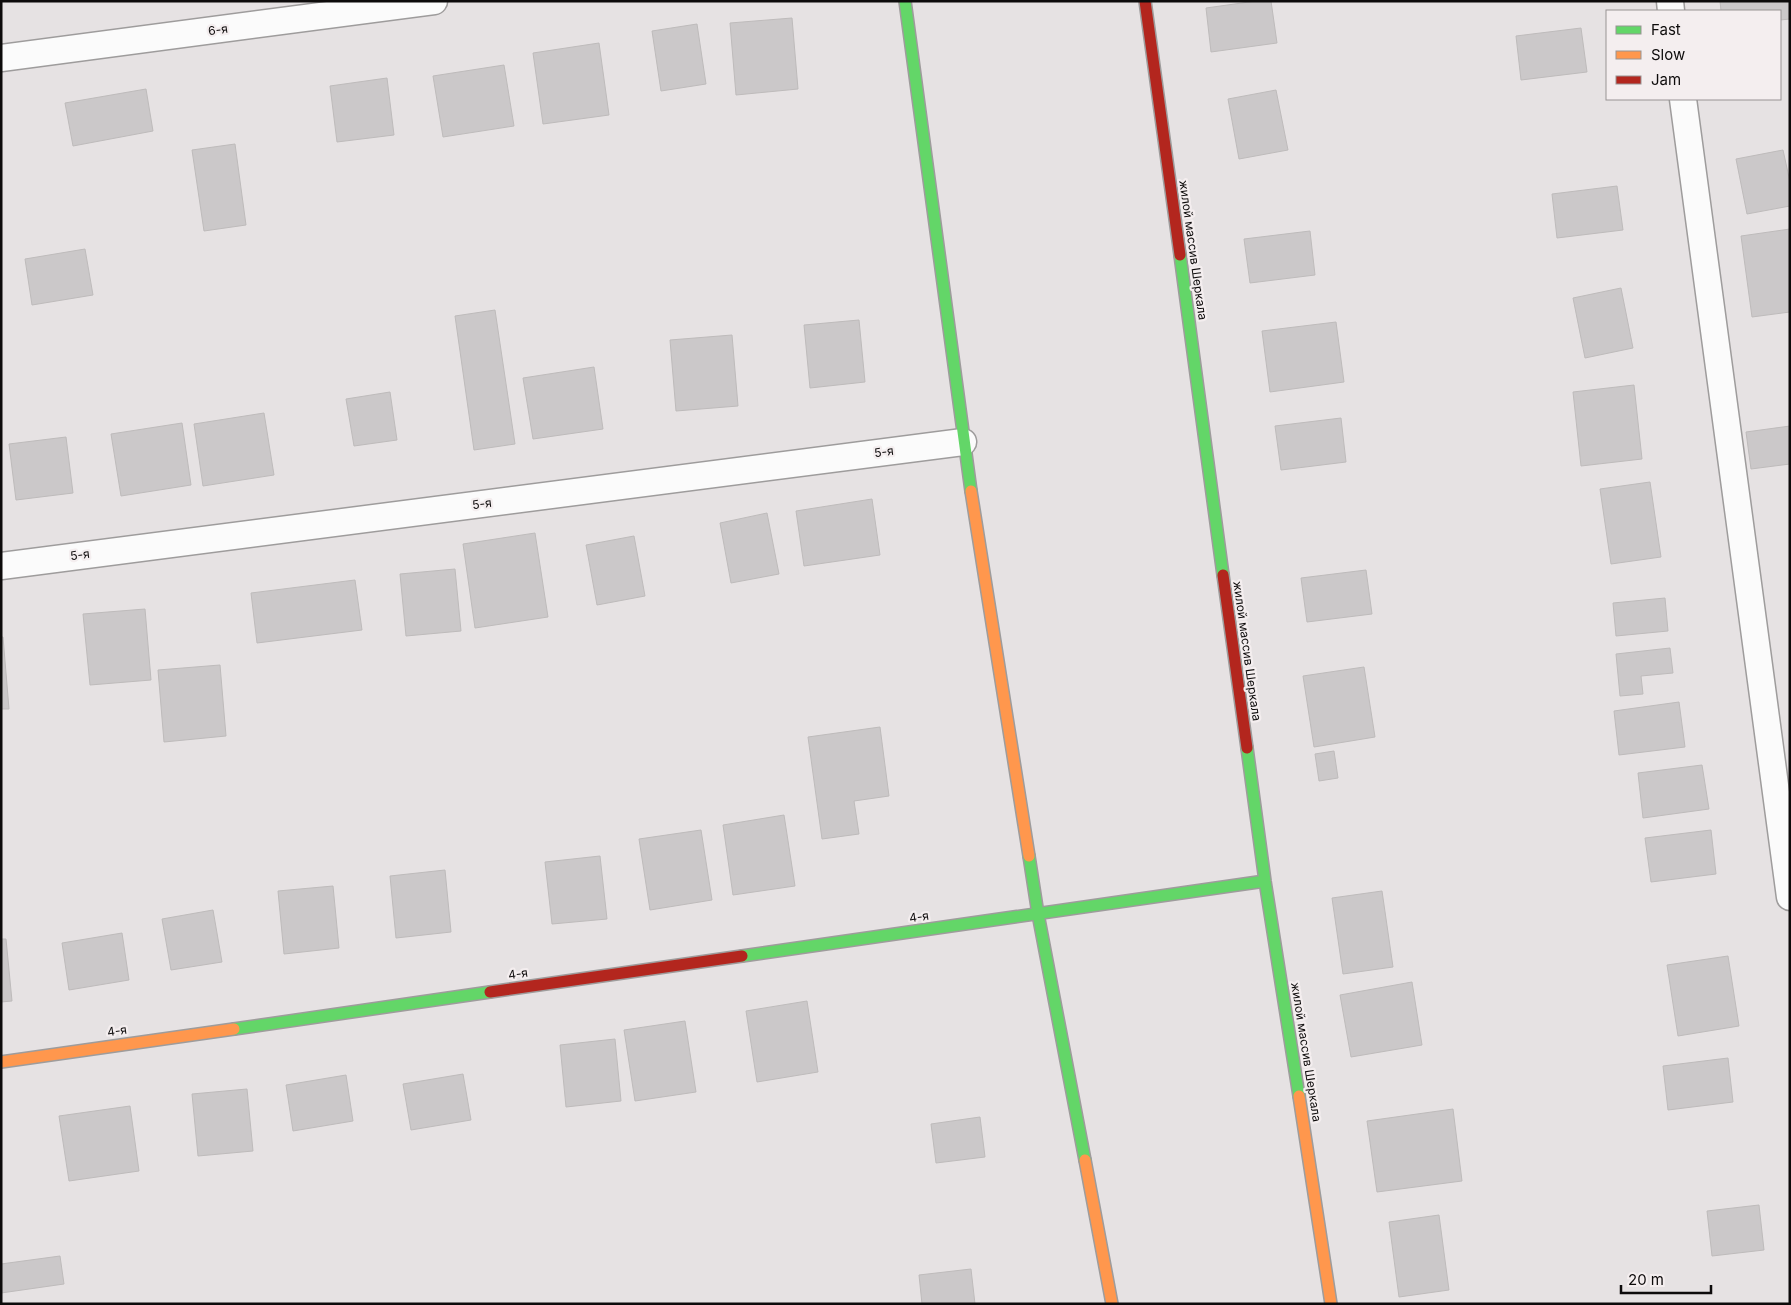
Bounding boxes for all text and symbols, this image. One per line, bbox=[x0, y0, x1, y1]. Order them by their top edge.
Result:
legend bbox=[1606, 10, 1781, 100]
text: Fast bbox=[1651, 20, 1681, 39]
street label: 6-я bbox=[207, 21, 229, 38]
text: Slow bbox=[1651, 45, 1685, 64]
text: Jam bbox=[1651, 70, 1681, 89]
street label: жилой массив Шеркала bbox=[1176, 179, 1211, 321]
street label: 5-я bbox=[873, 443, 895, 460]
street label: 5-я bbox=[471, 495, 493, 512]
street label: 5-я bbox=[69, 546, 91, 563]
street label: жилой массив Шеркала bbox=[1230, 580, 1265, 722]
street label: 4-я bbox=[908, 908, 930, 925]
street label: 4-я bbox=[507, 965, 529, 982]
street label: жилой массив Шеркала bbox=[1288, 981, 1325, 1123]
street label: 4-я bbox=[106, 1022, 128, 1039]
scale bar bbox=[1621, 1262, 1711, 1294]
text: 20 m bbox=[1628, 1270, 1664, 1289]

